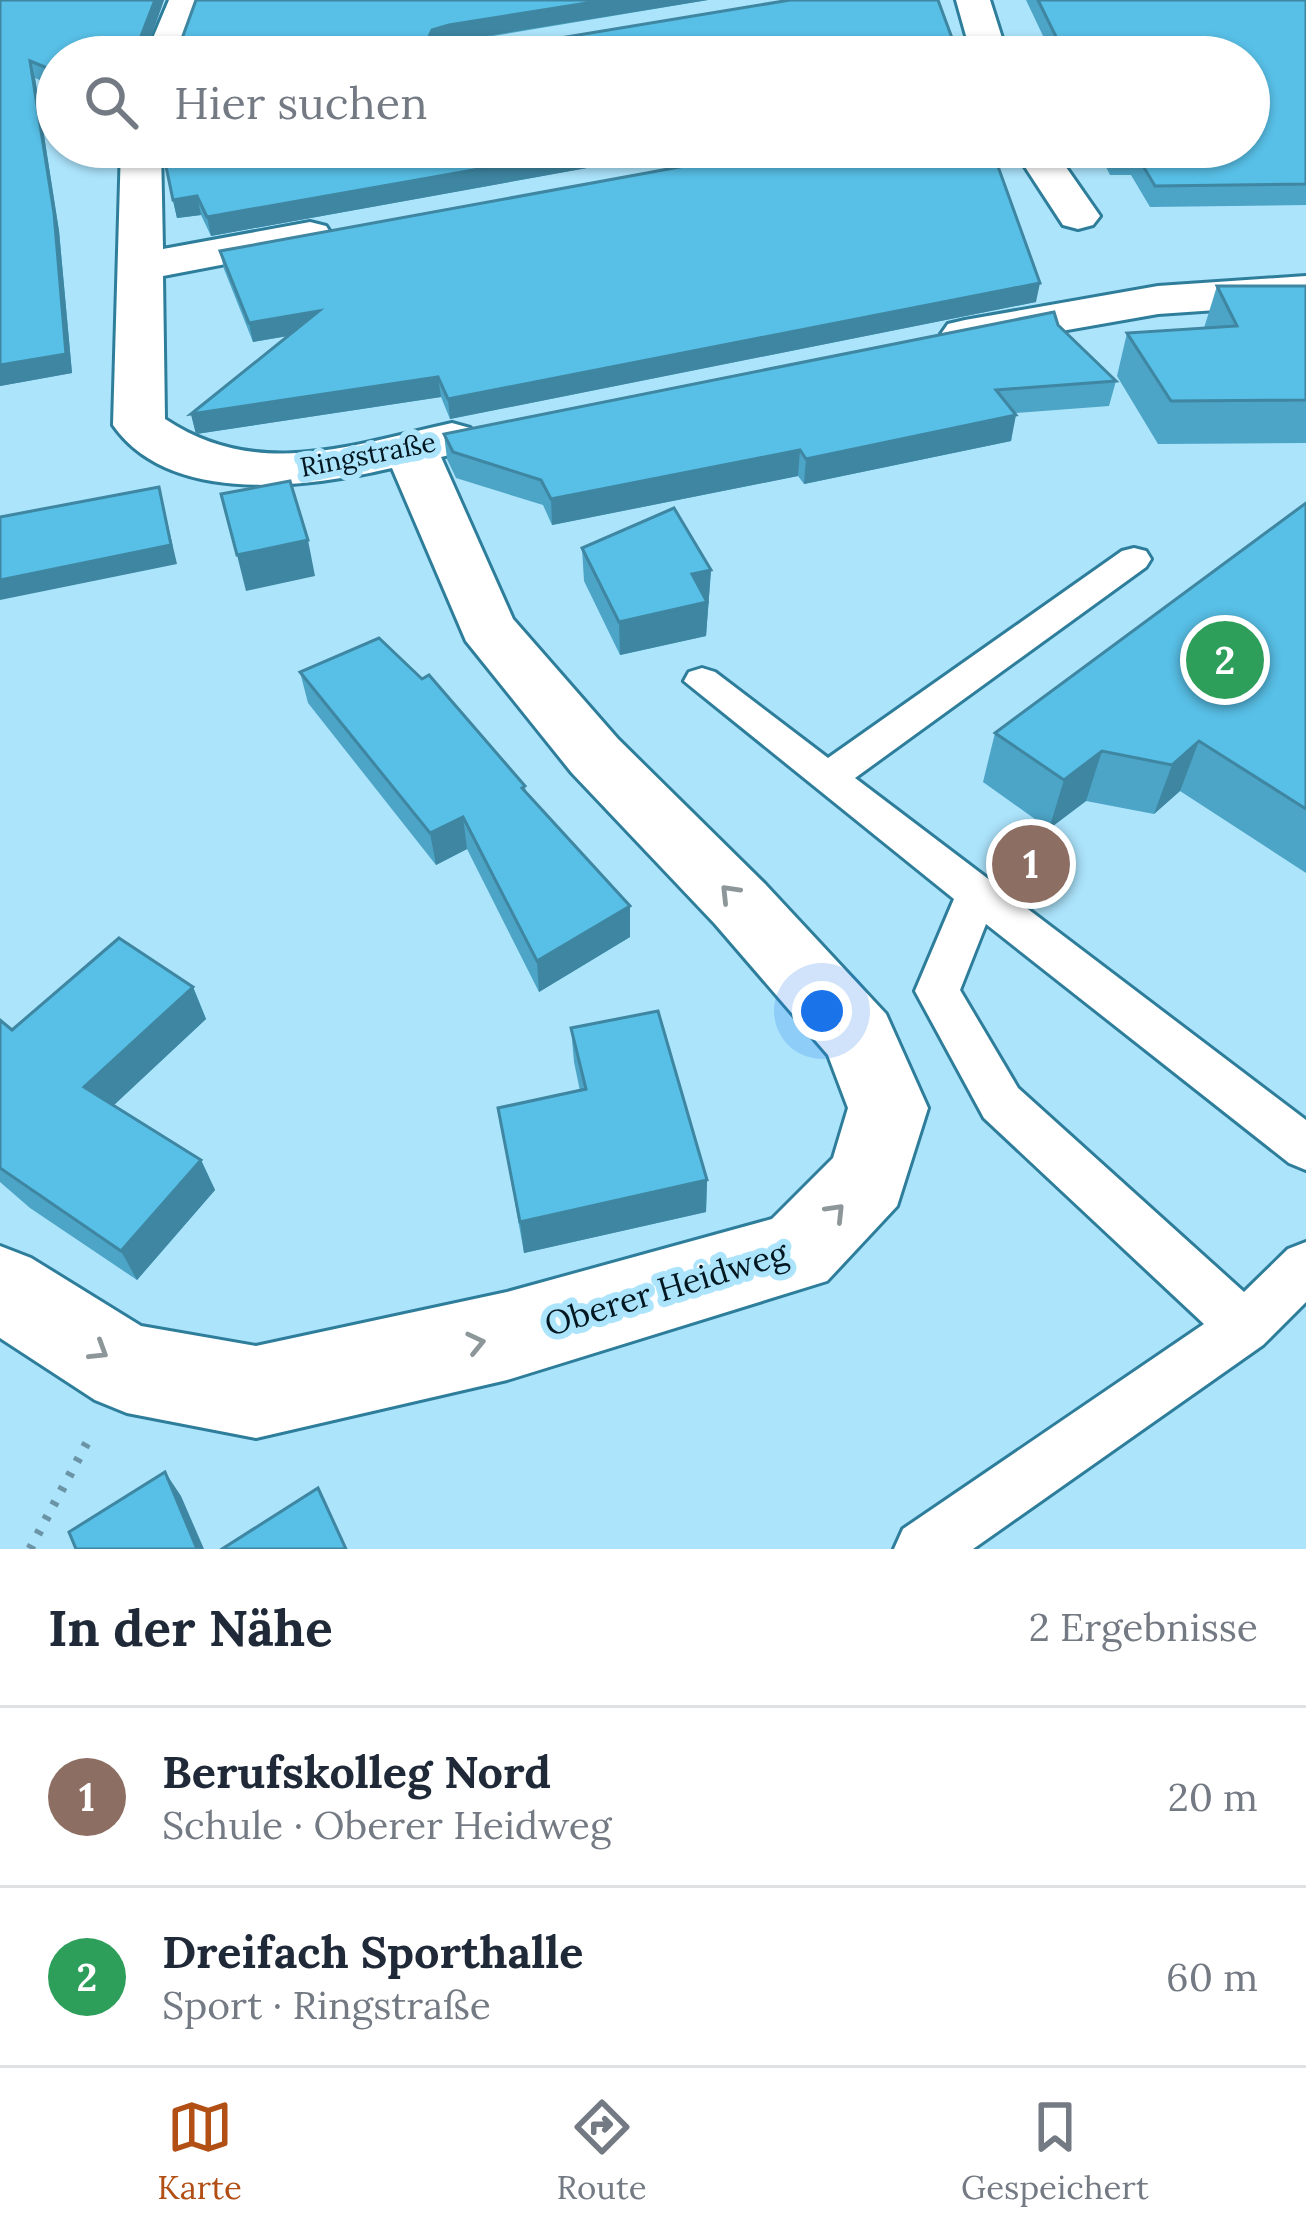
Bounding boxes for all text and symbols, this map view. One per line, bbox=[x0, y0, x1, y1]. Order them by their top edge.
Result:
search box bbox=[36, 36, 1270, 168]
icon: search bbox=[78, 69, 144, 135]
text: Hier suchen bbox=[174, 74, 427, 131]
street label: Ringstraße bbox=[297, 424, 438, 484]
pin: 2 bbox=[1186, 615, 1264, 705]
pin: 1 bbox=[992, 819, 1070, 909]
one-way arrow bbox=[721, 885, 743, 907]
your location bbox=[792, 981, 852, 1041]
one-way arrow bbox=[822, 1204, 844, 1226]
street label: Oberer Heidweg bbox=[539, 1231, 793, 1345]
one-way arrow bbox=[466, 1332, 486, 1357]
one-way arrow bbox=[86, 1336, 108, 1359]
text: In der Nähe bbox=[48, 1595, 333, 1660]
text: 2 Ergebnisse bbox=[1029, 1602, 1258, 1652]
text: Berufskolleg Nord bbox=[162, 1743, 551, 1800]
text: 1 bbox=[79, 1772, 95, 1822]
text: 20 m bbox=[1168, 1772, 1258, 1822]
text: Schule · Oberer Heidweg bbox=[162, 1800, 611, 1850]
text: Dreifach Sporthalle bbox=[162, 1923, 583, 1980]
text: 2 bbox=[77, 1952, 97, 2002]
text: 60 m bbox=[1166, 1952, 1258, 2002]
text: Sport · Ringstraße bbox=[162, 1980, 491, 2030]
tab: Karte bbox=[157, 2094, 242, 2208]
tab: Route bbox=[556, 2094, 647, 2208]
tab: Gespeichert bbox=[961, 2094, 1149, 2208]

